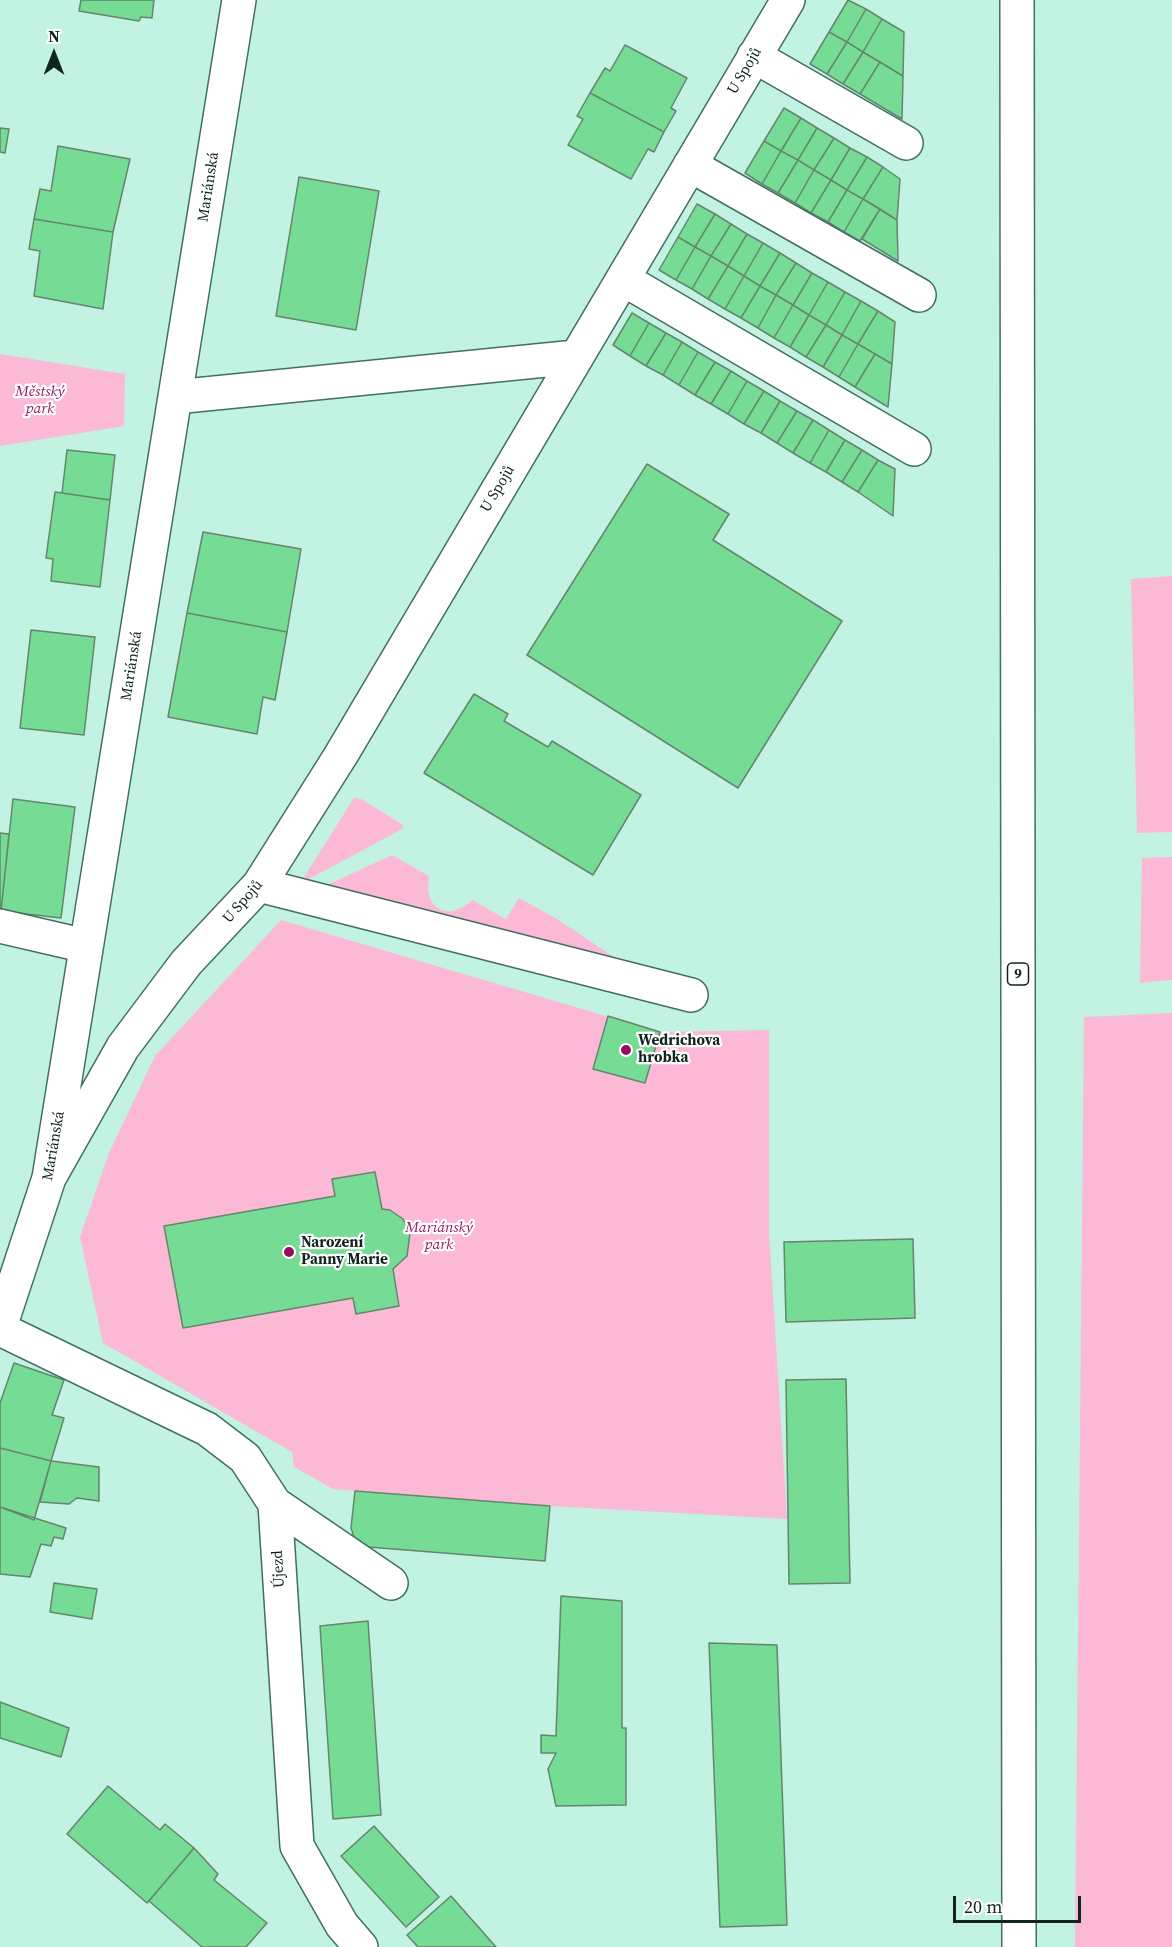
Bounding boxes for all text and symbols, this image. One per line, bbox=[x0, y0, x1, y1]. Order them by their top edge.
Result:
north arrow bbox=[24, 24, 84, 84]
text: N bbox=[48, 25, 60, 47]
street label: U Spojů bbox=[724, 44, 766, 98]
street label: Mariánská bbox=[195, 151, 223, 223]
park label: Městský park bbox=[15, 383, 65, 418]
street label: U Spojů bbox=[477, 462, 519, 516]
street label: Mariánská bbox=[118, 630, 146, 702]
street label: U Spojů bbox=[219, 877, 267, 927]
road number: 9 bbox=[1008, 963, 1028, 985]
place label: Wedrichova hrobka bbox=[638, 1032, 720, 1067]
marker: Wedrichova hrobka bbox=[619, 1043, 633, 1057]
street label: Mariánská bbox=[39, 1110, 69, 1182]
park label: Mariánský park bbox=[405, 1219, 473, 1254]
place label: Narození Panny Marie bbox=[301, 1234, 388, 1269]
marker: Narození Panny Marie bbox=[282, 1245, 296, 1259]
street label: Újezd bbox=[269, 1550, 289, 1588]
scale bar bbox=[956, 1884, 1084, 1922]
text: 20 m bbox=[964, 1894, 1002, 1919]

